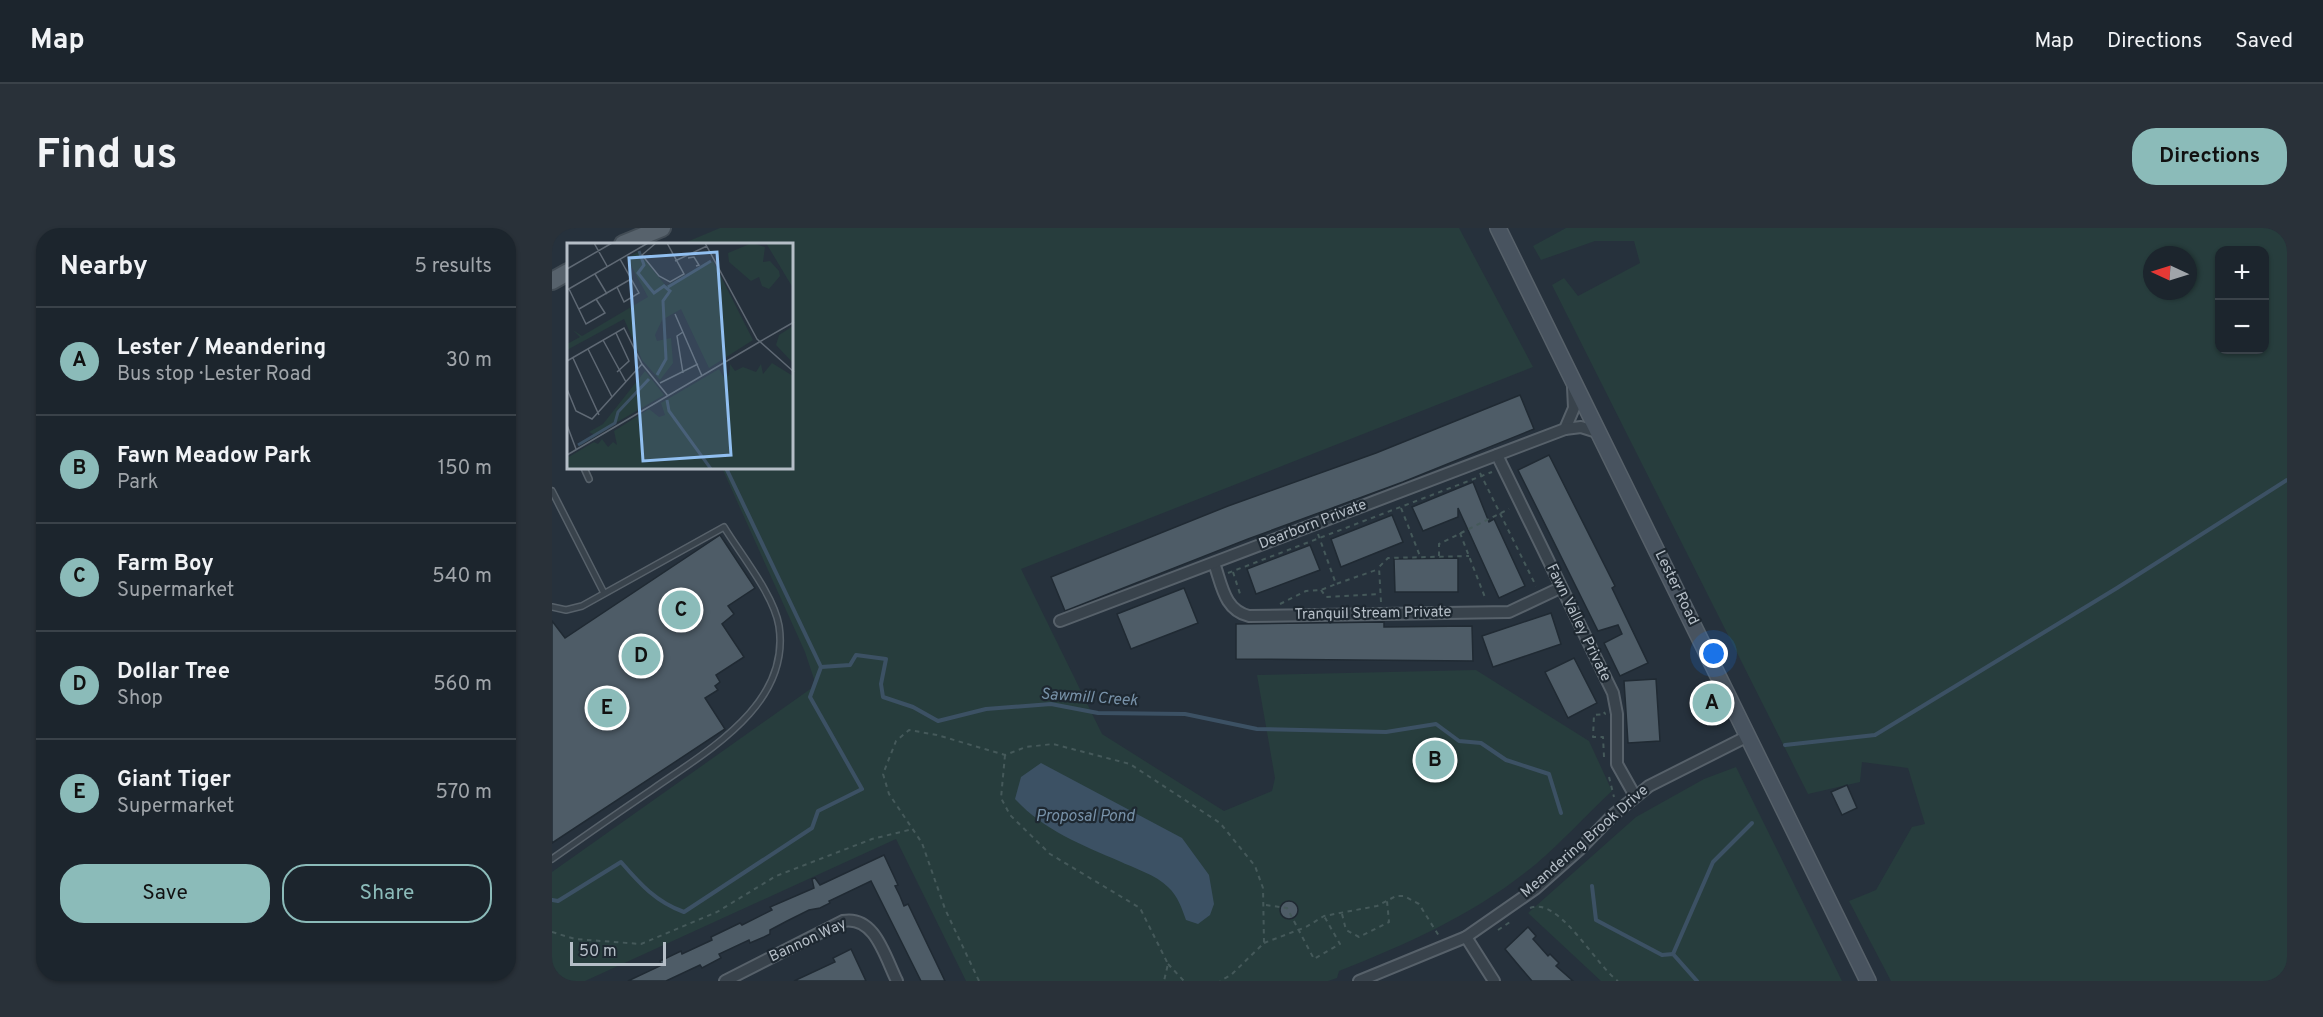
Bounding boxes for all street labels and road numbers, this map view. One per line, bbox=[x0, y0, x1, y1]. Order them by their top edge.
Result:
street label: Dearborn Private bbox=[1256, 496, 1370, 554]
street label: Lester Road bbox=[1650, 547, 1702, 629]
street label: Fawn Valley Private bbox=[1541, 561, 1615, 685]
street label: Tranquil Stream Private bbox=[1294, 603, 1452, 625]
street label: Meandering Brook Drive bbox=[1517, 781, 1653, 903]
street label: Bannon Way bbox=[766, 915, 850, 967]

